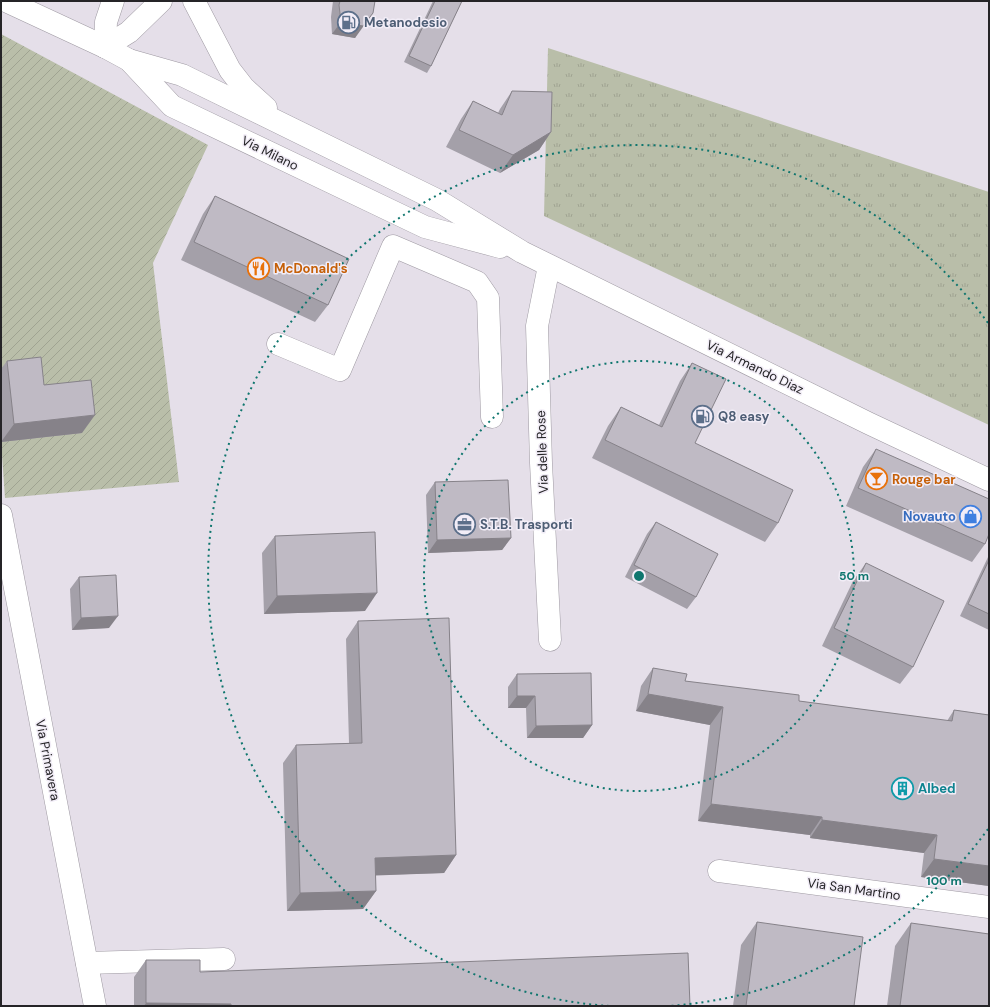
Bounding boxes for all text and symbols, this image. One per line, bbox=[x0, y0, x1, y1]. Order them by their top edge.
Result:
fuel station icon: Metanodesio bbox=[335, 9, 361, 35]
place label: Metanodesio bbox=[364, 14, 447, 31]
street label: Via Milano bbox=[239, 132, 302, 174]
restaurant icon: McDonald's bbox=[246, 255, 272, 281]
place label: McDonald's bbox=[274, 260, 348, 277]
street label: Via Armando Diaz bbox=[703, 336, 807, 398]
fuel station icon: Q8 easy bbox=[689, 403, 715, 429]
place label: Q8 easy bbox=[718, 408, 769, 425]
street label: Via delle Rose bbox=[532, 410, 552, 494]
bar icon: Rouge bar bbox=[864, 466, 890, 492]
place label: Rouge bar bbox=[892, 471, 956, 488]
shop icon: Novauto bbox=[958, 503, 984, 529]
place label: Novauto bbox=[903, 508, 956, 525]
office icon: S.T.B. Trasporti bbox=[452, 511, 478, 537]
place label: S.T.B. Trasporti bbox=[480, 516, 573, 533]
text: 50 m bbox=[839, 568, 869, 584]
centre of rings bbox=[632, 569, 646, 583]
street label: Via Primavera bbox=[32, 718, 64, 802]
building icon: Albed bbox=[890, 775, 916, 801]
place label: Albed bbox=[918, 780, 956, 797]
text: 100 m bbox=[926, 873, 962, 889]
street label: Via San Martino bbox=[806, 874, 902, 904]

